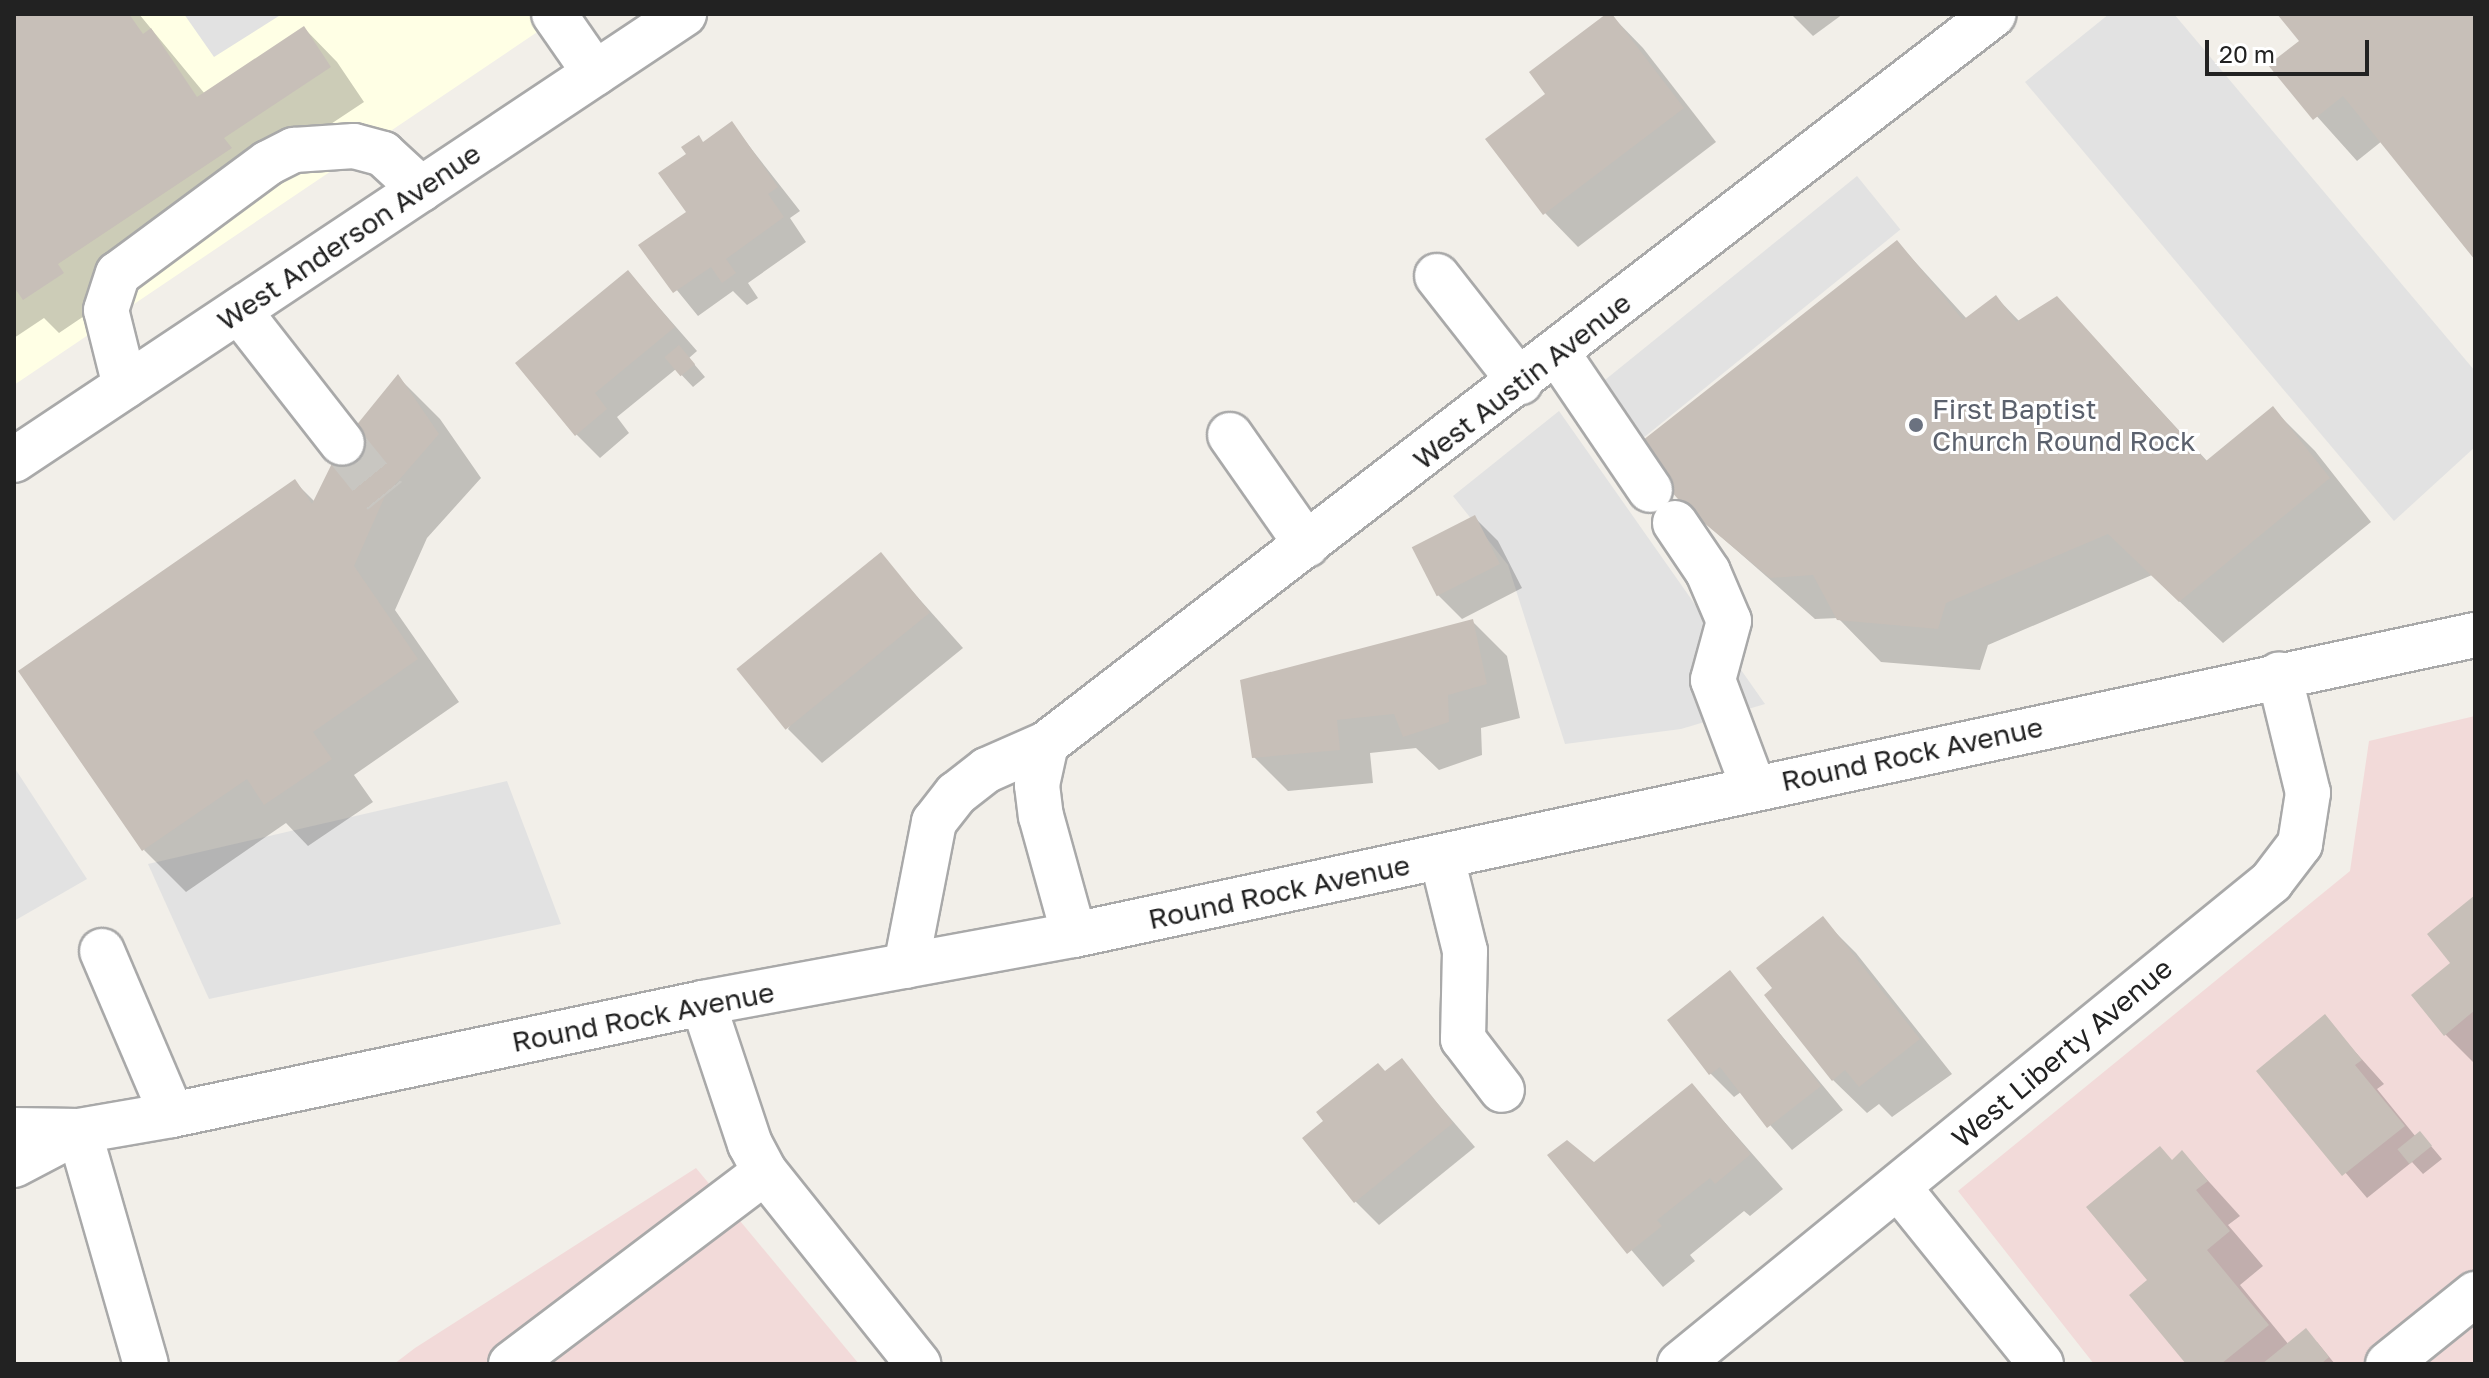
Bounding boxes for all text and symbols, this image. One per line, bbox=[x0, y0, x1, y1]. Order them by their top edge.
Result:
scale bar bbox=[2209, 24, 2373, 74]
text: 20 m bbox=[2219, 39, 2275, 68]
street label: West Anderson Avenue bbox=[211, 136, 487, 338]
street label: West Austin Avenue bbox=[1407, 286, 1637, 476]
place label: First Baptist Church Round Rock bbox=[1932, 392, 2196, 458]
marker: First Baptist Church Round Rock bbox=[1907, 416, 1925, 434]
street label: Round Rock Avenue bbox=[1778, 710, 2046, 798]
street label: Round Rock Avenue bbox=[1145, 848, 1413, 936]
street label: West Liberty Avenue bbox=[1945, 951, 2179, 1155]
street label: Round Rock Avenue bbox=[509, 975, 777, 1059]

